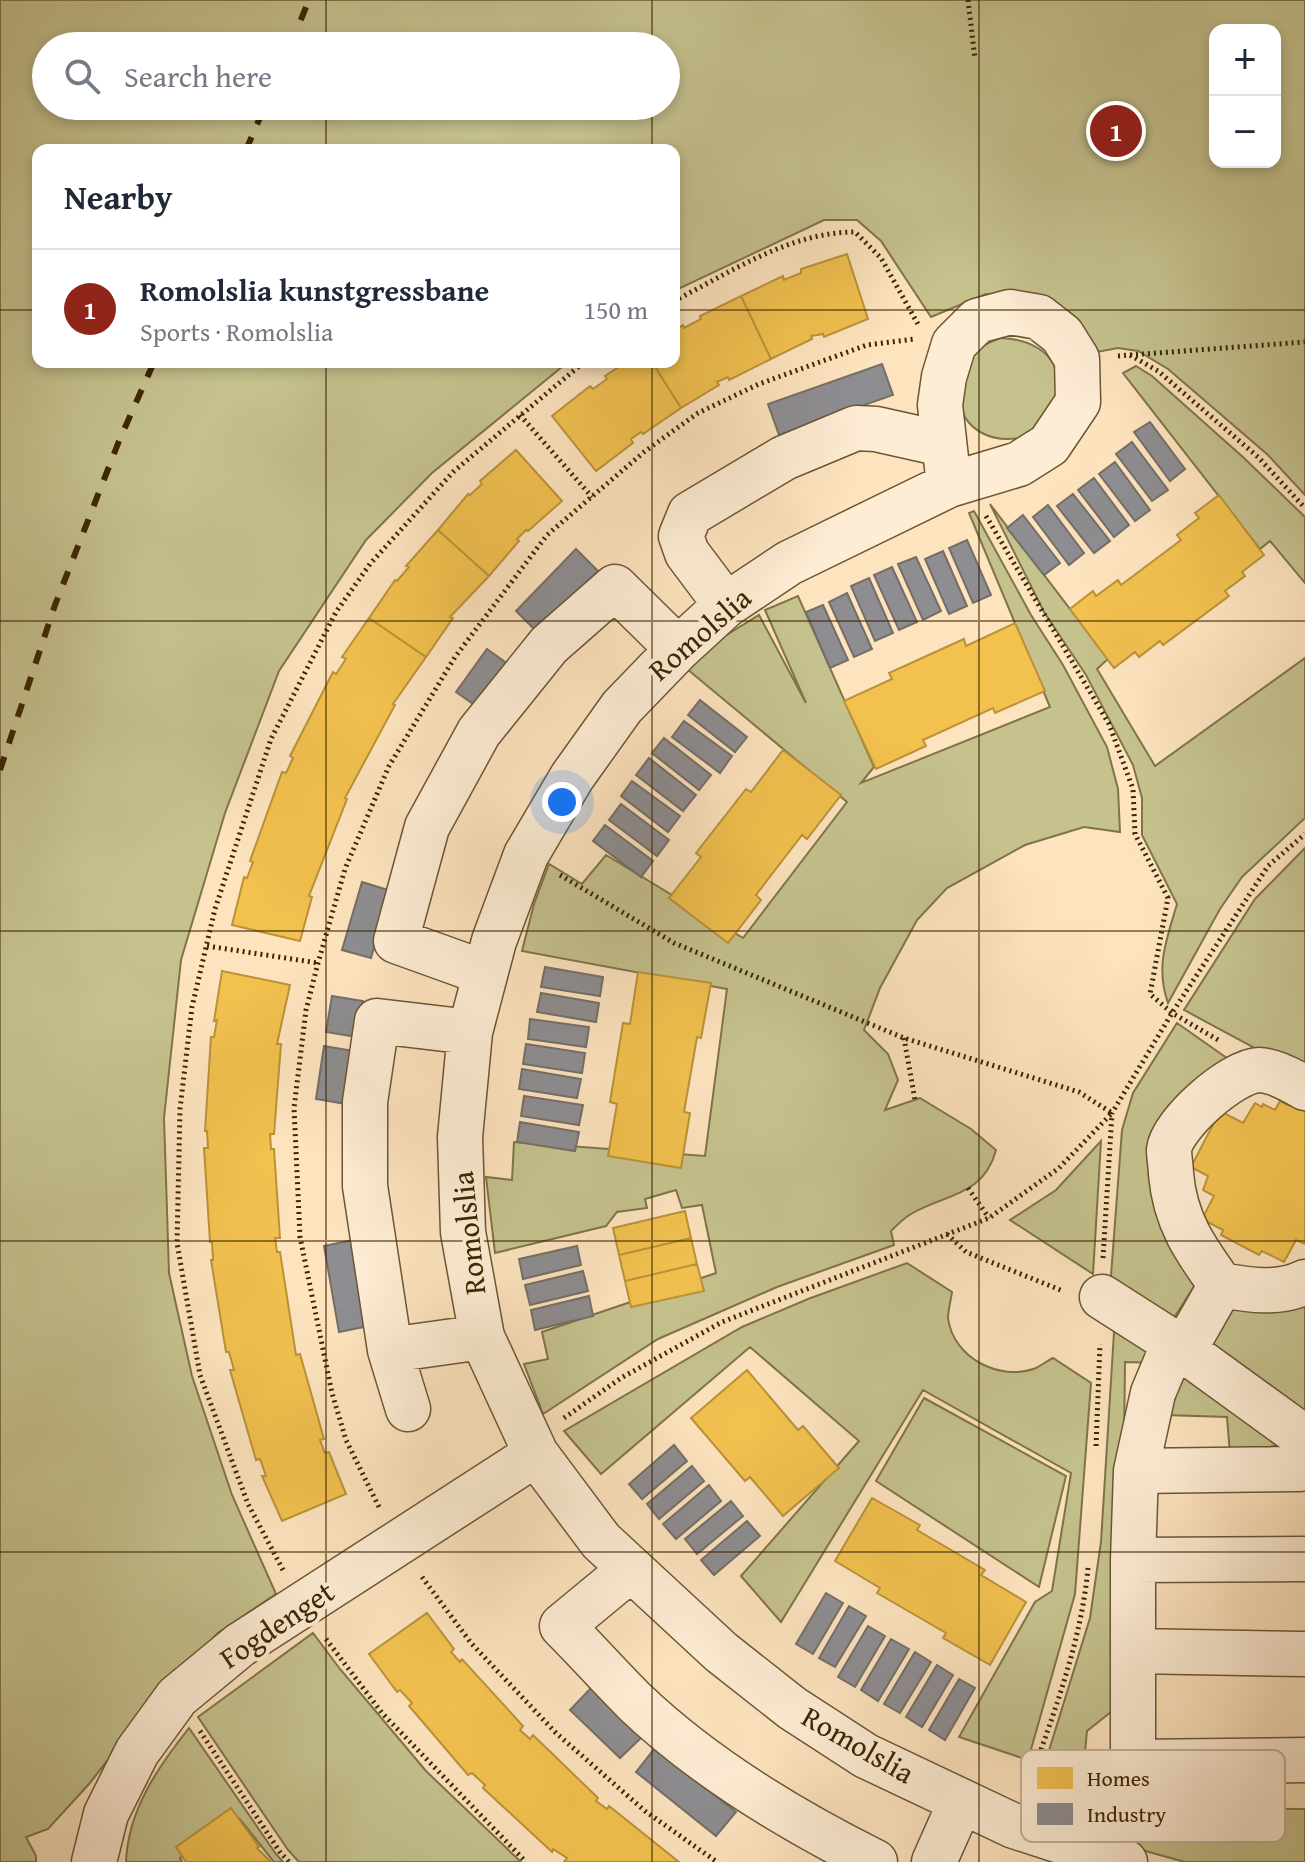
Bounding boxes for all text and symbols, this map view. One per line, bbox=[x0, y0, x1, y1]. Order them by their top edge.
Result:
map controls bbox=[1209, 24, 1281, 168]
button: + bbox=[1209, 24, 1281, 96]
search box bbox=[32, 32, 680, 120]
icon: search bbox=[60, 54, 104, 98]
text: Search here bbox=[124, 54, 272, 98]
button: − bbox=[1209, 96, 1281, 168]
pin: 1 bbox=[1090, 101, 1142, 161]
text: Nearby bbox=[64, 172, 173, 221]
text: Romolslia kunstgressbane bbox=[140, 268, 489, 312]
text: 1 bbox=[83, 290, 97, 329]
text: 150 m bbox=[583, 290, 648, 329]
text: Sports · Romolslia bbox=[140, 312, 333, 351]
street label: Romolslia bbox=[638, 576, 760, 690]
your location bbox=[542, 782, 582, 822]
street label: Romolslia bbox=[440, 1169, 496, 1297]
street label: Fogdenget bbox=[210, 1569, 343, 1679]
street label: Romolslia bbox=[794, 1694, 923, 1794]
legend bbox=[1021, 1750, 1285, 1842]
text: Homes bbox=[1087, 1762, 1150, 1794]
text: Industry bbox=[1087, 1798, 1166, 1830]

